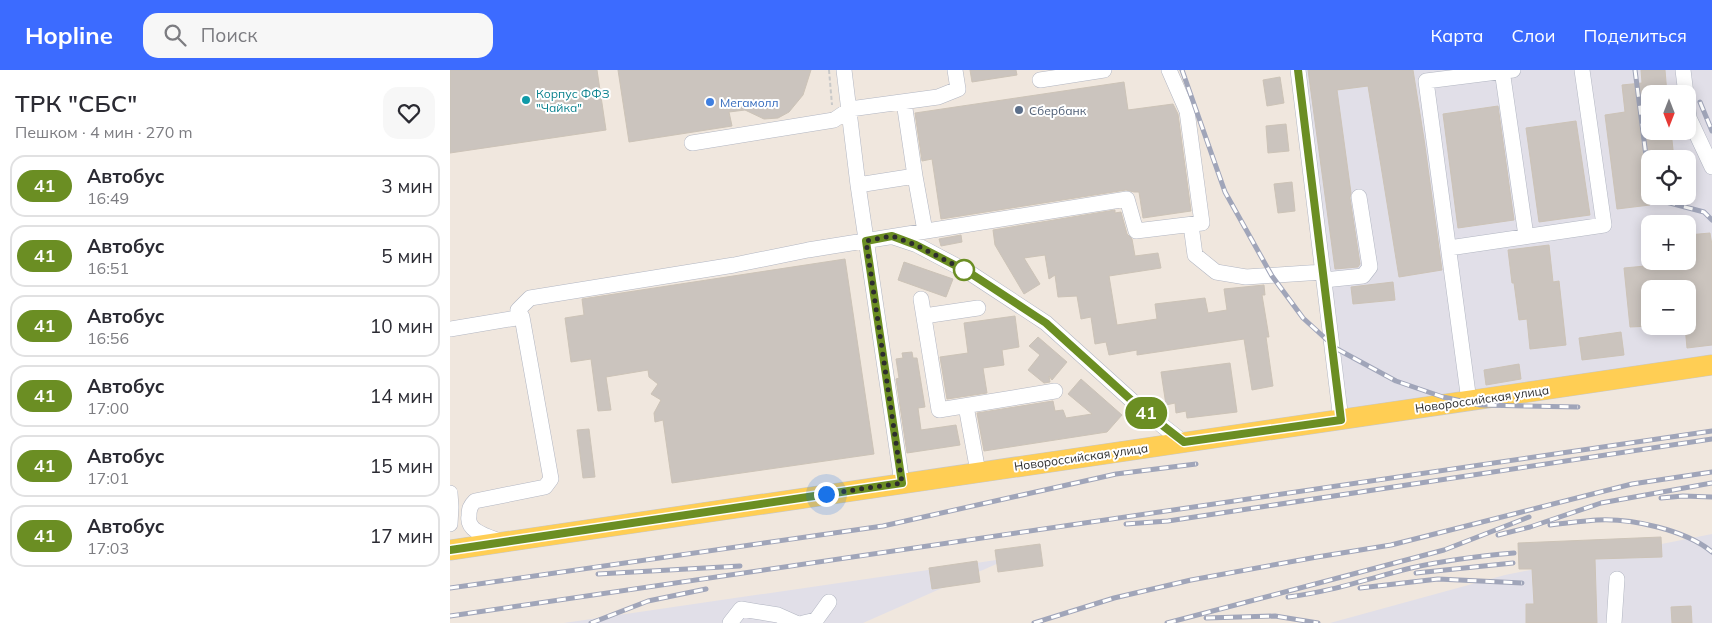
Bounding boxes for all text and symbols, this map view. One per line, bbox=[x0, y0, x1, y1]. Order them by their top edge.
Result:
search box bbox=[143, 13, 493, 58]
text: Hopline bbox=[25, 20, 113, 50]
icon: search bbox=[161, 21, 189, 49]
text: Поиск bbox=[201, 23, 258, 47]
text: Карта bbox=[1431, 24, 1483, 47]
text: Слои bbox=[1511, 24, 1556, 47]
text: Поделиться bbox=[1584, 24, 1687, 47]
north arrow bbox=[1641, 85, 1696, 140]
map controls bbox=[1641, 85, 1696, 335]
place label: Корпус ФФЗ "Чайка" bbox=[536, 86, 610, 115]
button: heart bbox=[383, 87, 435, 139]
text: ТРК "СБС" bbox=[15, 88, 137, 118]
marker: Корпус ФФЗ "Чайка" bbox=[520, 94, 532, 106]
place label: Мегамолл bbox=[720, 95, 779, 110]
marker: Мегамолл bbox=[704, 96, 716, 108]
place label: Сбербанк bbox=[1029, 103, 1087, 118]
marker: Сбербанк bbox=[1013, 104, 1025, 116]
text: Пешком · 4 мин · 270 m bbox=[15, 122, 193, 142]
button: locate bbox=[1641, 150, 1696, 205]
text: Автобус bbox=[87, 164, 165, 188]
text: 41 bbox=[34, 174, 55, 197]
text: 3 мин bbox=[381, 174, 433, 198]
text: 16:49 bbox=[87, 188, 129, 208]
button: + bbox=[1641, 215, 1696, 270]
text: Автобус bbox=[87, 234, 165, 258]
text: 41 bbox=[34, 244, 55, 267]
text: 5 мин bbox=[381, 244, 433, 268]
text: 16:51 bbox=[87, 258, 129, 278]
unlabelled marker bbox=[953, 259, 975, 281]
button: − bbox=[1641, 280, 1696, 335]
text: Автобус bbox=[87, 304, 165, 328]
text: 41 bbox=[34, 314, 55, 337]
text: 10 мин bbox=[370, 314, 433, 338]
text: 16:56 bbox=[87, 328, 129, 348]
text: Автобус bbox=[87, 374, 165, 398]
street label: Новороссийская улица bbox=[1414, 382, 1550, 416]
text: 41 bbox=[34, 384, 55, 407]
text: 14 мин bbox=[370, 384, 433, 408]
line badge: 41 bbox=[1124, 397, 1168, 429]
text: 17:00 bbox=[87, 398, 129, 418]
text: 41 bbox=[1135, 401, 1157, 424]
street label: Новороссийская улица bbox=[1013, 440, 1149, 474]
text: Автобус bbox=[87, 444, 165, 468]
text: 41 bbox=[34, 454, 55, 477]
text: 15 мин bbox=[370, 454, 433, 478]
text: 17:01 bbox=[87, 468, 129, 488]
your location bbox=[814, 482, 839, 507]
text: Автобус bbox=[87, 514, 165, 538]
text: 41 bbox=[34, 524, 55, 547]
text: 17 мин bbox=[370, 524, 433, 548]
text: 17:03 bbox=[87, 538, 129, 558]

